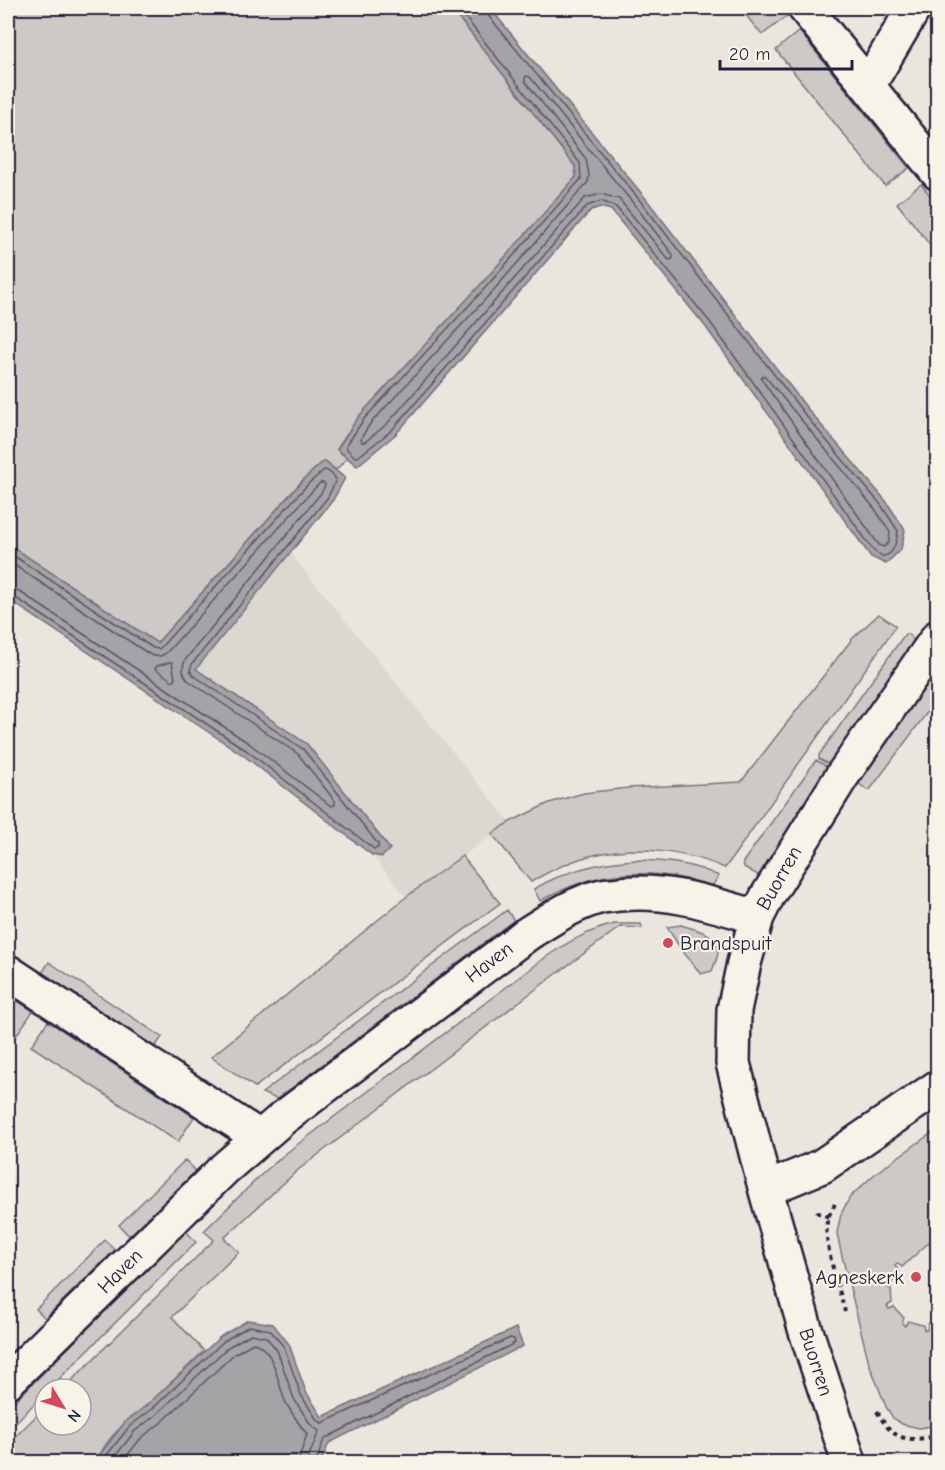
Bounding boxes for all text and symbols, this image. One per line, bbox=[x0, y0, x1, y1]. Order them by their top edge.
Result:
scale bar bbox=[720, 33, 852, 71]
text: 20 m bbox=[729, 44, 770, 65]
street label: Buorren bbox=[752, 842, 806, 914]
place label: Brandspuit bbox=[680, 932, 773, 955]
marker: Brandspuit bbox=[661, 936, 675, 950]
street label: Haven bbox=[461, 937, 517, 987]
street label: Haven bbox=[93, 1244, 147, 1298]
place label: Agneskerk bbox=[815, 1266, 904, 1289]
marker: Agneskerk bbox=[909, 1270, 923, 1284]
street label: Buorren bbox=[794, 1325, 838, 1399]
north arrow bbox=[33, 1377, 93, 1437]
text: N bbox=[64, 1406, 84, 1425]

